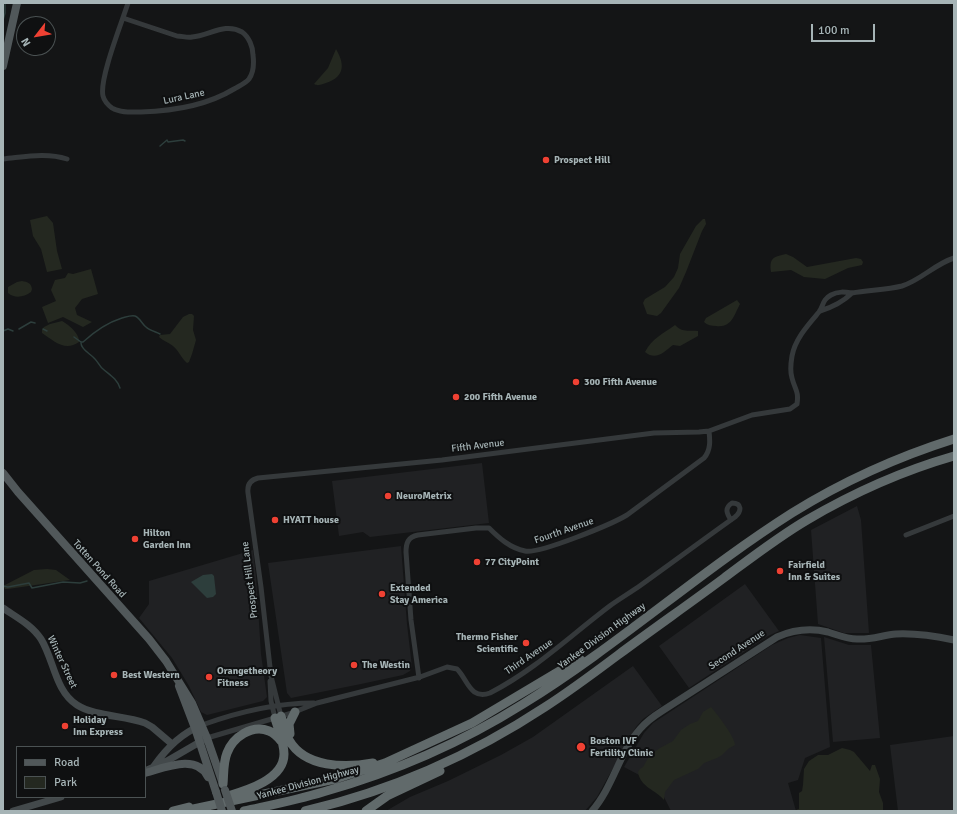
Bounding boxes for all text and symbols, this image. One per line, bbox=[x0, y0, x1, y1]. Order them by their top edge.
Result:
north arrow bbox=[16, 16, 56, 56]
scale bar bbox=[813, 16, 877, 42]
text: 100 m bbox=[818, 23, 850, 38]
text: N bbox=[19, 35, 34, 49]
street label: Lura Lane bbox=[162, 87, 206, 107]
place label: Prospect Hill bbox=[554, 154, 610, 166]
marker: Prospect Hill bbox=[541, 155, 551, 165]
place label: 300 Fifth Avenue bbox=[584, 376, 657, 388]
marker: 300 Fifth Avenue bbox=[571, 377, 581, 387]
place label: 200 Fifth Avenue bbox=[464, 391, 537, 403]
marker: 200 Fifth Avenue bbox=[451, 392, 461, 402]
street label: Fifth Avenue bbox=[451, 437, 505, 455]
place label: NeuroMetrix bbox=[396, 490, 451, 502]
marker: NeuroMetrix bbox=[383, 491, 393, 501]
place label: HYATT house bbox=[283, 514, 339, 526]
marker: HYATT house bbox=[270, 515, 280, 525]
street label: Fourth Avenue bbox=[533, 515, 595, 547]
place label: Hilton Garden Inn bbox=[143, 527, 191, 550]
marker: Hilton Garden Inn bbox=[130, 534, 140, 544]
street label: Totten Pond Road bbox=[70, 538, 128, 600]
street label: Prospect Hill Lane bbox=[239, 541, 261, 619]
place label: 77 CityPoint bbox=[485, 556, 539, 568]
marker: 77 CityPoint bbox=[472, 557, 482, 567]
place label: Fairfield Inn & Suites bbox=[788, 559, 840, 582]
marker: Fairfield Inn & Suites bbox=[775, 566, 785, 576]
place label: Extended Stay America bbox=[390, 582, 448, 606]
marker: Extended Stay America bbox=[377, 589, 387, 599]
street label: Yankee Division Highway bbox=[556, 600, 648, 672]
street label: Second Avenue bbox=[707, 627, 767, 673]
place label: Thermo Fisher Scientific bbox=[456, 631, 518, 654]
street label: Winter Street bbox=[45, 634, 79, 690]
street label: Third Avenue bbox=[503, 637, 555, 677]
marker: Thermo Fisher Scientific bbox=[521, 638, 531, 648]
place label: The Westin bbox=[362, 659, 410, 671]
marker: The Westin bbox=[349, 660, 359, 670]
place label: Orangetheory Fitness bbox=[217, 665, 277, 688]
place label: Best Western bbox=[122, 669, 180, 681]
marker: Best Western bbox=[109, 670, 119, 680]
marker: Orangetheory Fitness bbox=[204, 672, 214, 682]
place label: Holiday Inn Express bbox=[73, 714, 123, 738]
marker: Holiday Inn Express bbox=[60, 721, 70, 731]
place label: Boston IVF Fertility Clinic bbox=[590, 735, 653, 758]
marker: Boston IVF Fertility Clinic bbox=[575, 741, 587, 753]
legend bbox=[16, 746, 146, 798]
text: Road bbox=[54, 755, 80, 770]
street label: Yankee Division Highway bbox=[256, 764, 360, 802]
text: Park bbox=[54, 775, 77, 790]

